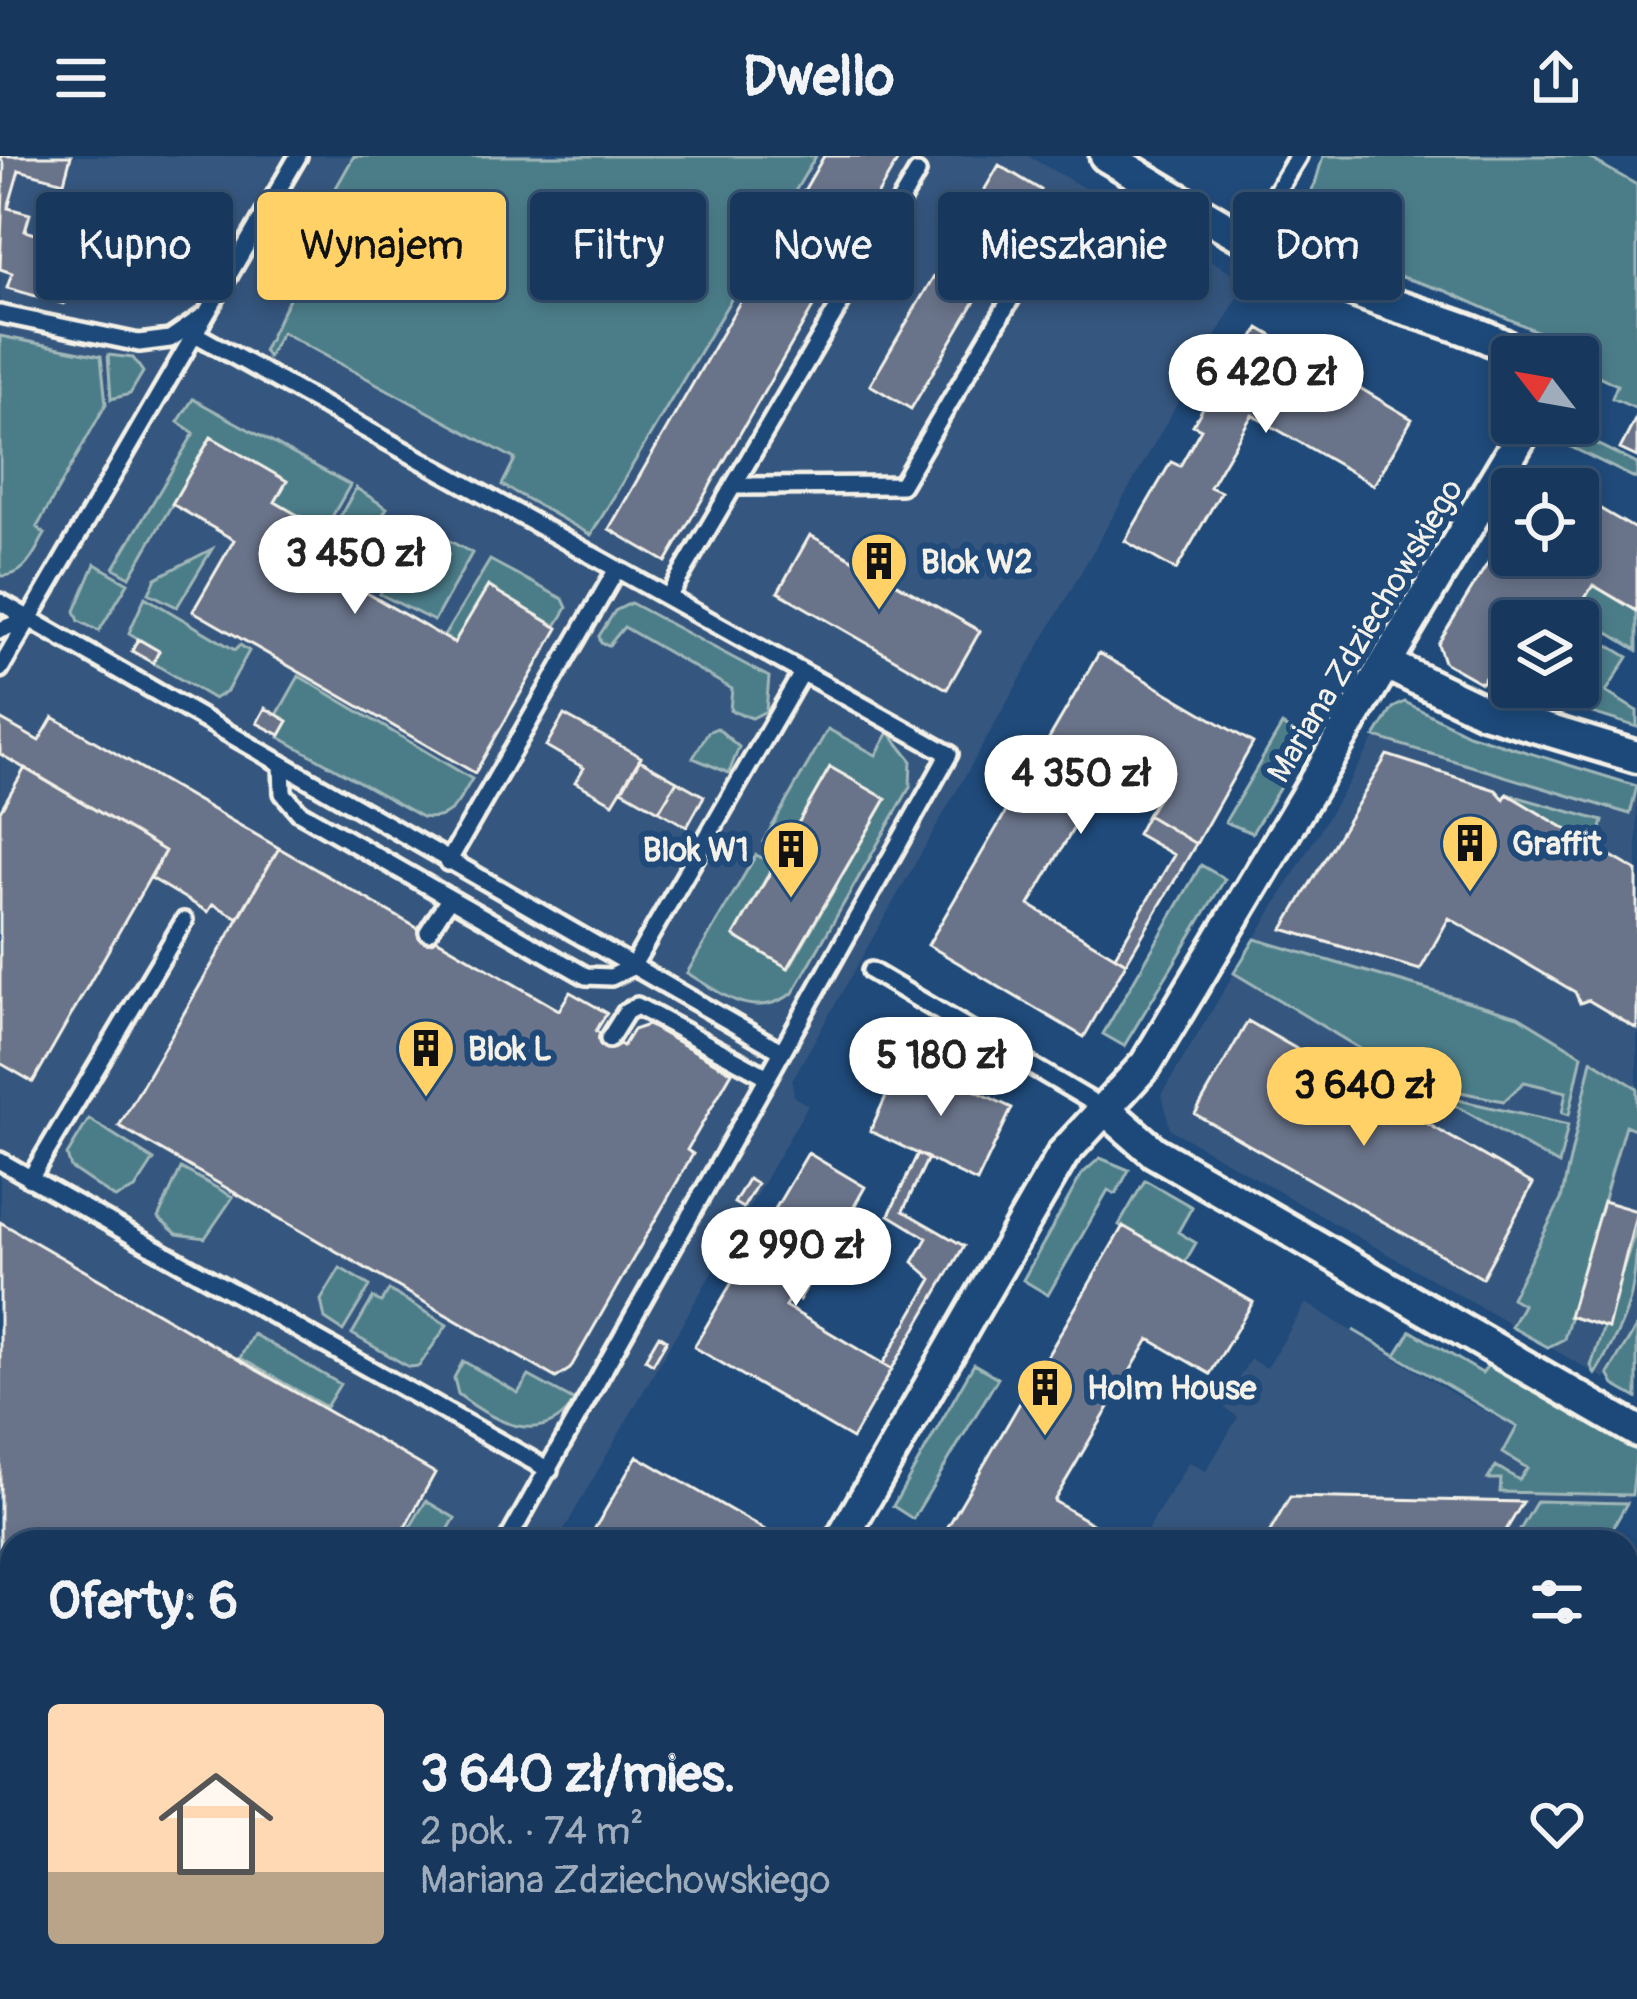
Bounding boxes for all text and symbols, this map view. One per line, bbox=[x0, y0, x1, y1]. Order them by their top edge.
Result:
text: Dwello bbox=[743, 44, 894, 112]
icon: menu bbox=[48, 45, 114, 111]
icon: share bbox=[1523, 45, 1589, 111]
chip: Kupno bbox=[36, 192, 233, 300]
chip: Wynajem bbox=[257, 192, 506, 300]
chip: Filtry bbox=[530, 192, 706, 300]
chip: Nowe bbox=[730, 192, 914, 300]
chip: Mieszkanie bbox=[938, 192, 1209, 300]
chip: Dom bbox=[1233, 192, 1402, 300]
pin: 6 420 zł bbox=[1142, 334, 1390, 436]
north arrow bbox=[1491, 336, 1599, 444]
map controls bbox=[1491, 336, 1599, 708]
text: 6 420 zł bbox=[1196, 348, 1336, 397]
button: locate bbox=[1491, 468, 1599, 576]
street label: Mariana Zdziechowskiego bbox=[1258, 471, 1472, 790]
pin: 3 450 zł bbox=[231, 515, 479, 617]
text: 3 450 zł bbox=[285, 529, 425, 578]
building icon: Blok W2 bbox=[848, 530, 910, 612]
place label: Blok W2 bbox=[921, 542, 1033, 583]
button: layers bbox=[1491, 600, 1599, 708]
pin: 4 350 zł bbox=[957, 735, 1205, 837]
text: 4 350 zł bbox=[1011, 749, 1151, 798]
building icon: Graffit bbox=[1439, 812, 1501, 894]
building icon: Blok W1 bbox=[760, 818, 822, 900]
place label: Graffit bbox=[1512, 824, 1602, 865]
place label: Blok W1 bbox=[643, 830, 749, 871]
building icon: Blok L bbox=[395, 1017, 457, 1099]
pin: 5 180 zł bbox=[817, 1017, 1065, 1119]
place label: Blok L bbox=[468, 1029, 552, 1070]
text: 5 180 zł bbox=[876, 1031, 1006, 1080]
pin: 3 640 zł bbox=[1240, 1047, 1488, 1149]
text: 3 640 zł bbox=[1294, 1061, 1434, 1110]
pin: 2 990 zł bbox=[672, 1207, 920, 1309]
text: 2 990 zł bbox=[728, 1221, 864, 1270]
building icon: Holm House bbox=[1014, 1356, 1076, 1438]
place label: Holm House bbox=[1087, 1368, 1257, 1409]
icon: filters bbox=[1524, 1569, 1590, 1635]
text: Oferty: 6 bbox=[48, 1570, 238, 1634]
text: 3 640 zł/mies. bbox=[420, 1743, 736, 1807]
icon: home bbox=[144, 1752, 288, 1896]
icon: heart bbox=[1524, 1791, 1590, 1857]
text: 2 pok. · 74 m² bbox=[420, 1807, 644, 1856]
text: Mariana Zdziechowskiego bbox=[420, 1856, 830, 1905]

